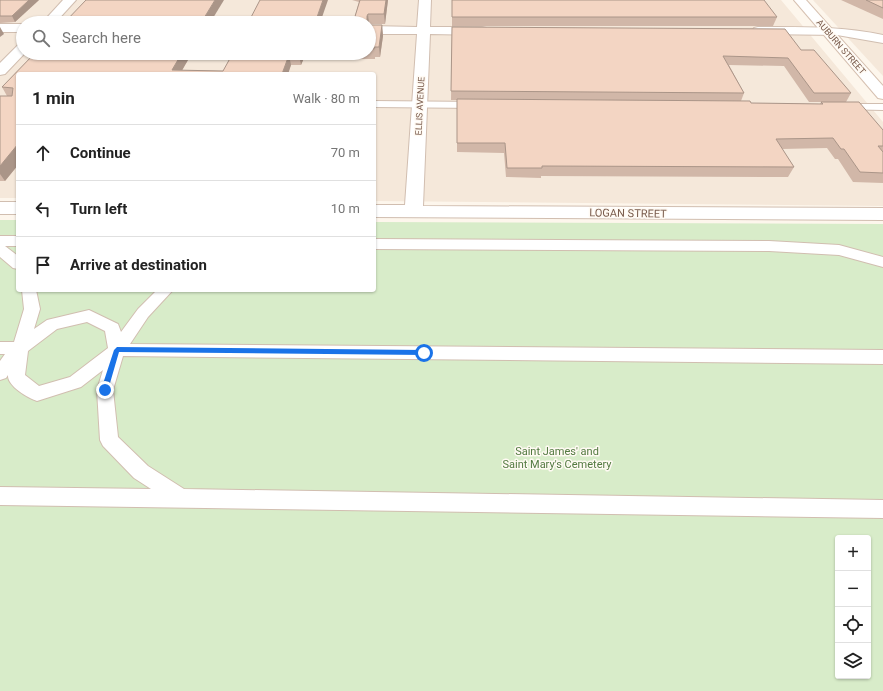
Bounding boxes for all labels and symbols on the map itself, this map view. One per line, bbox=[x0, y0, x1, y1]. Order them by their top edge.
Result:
street label: AUBURN STREET bbox=[815, 18, 868, 77]
street label: ELLIS AVENUE bbox=[413, 77, 427, 135]
street label: LOGAN STREET bbox=[589, 206, 667, 221]
route start bbox=[415, 344, 433, 362]
route end bbox=[96, 381, 114, 399]
park label: Saint James' and Saint Mary's Cemetery bbox=[502, 445, 612, 471]

